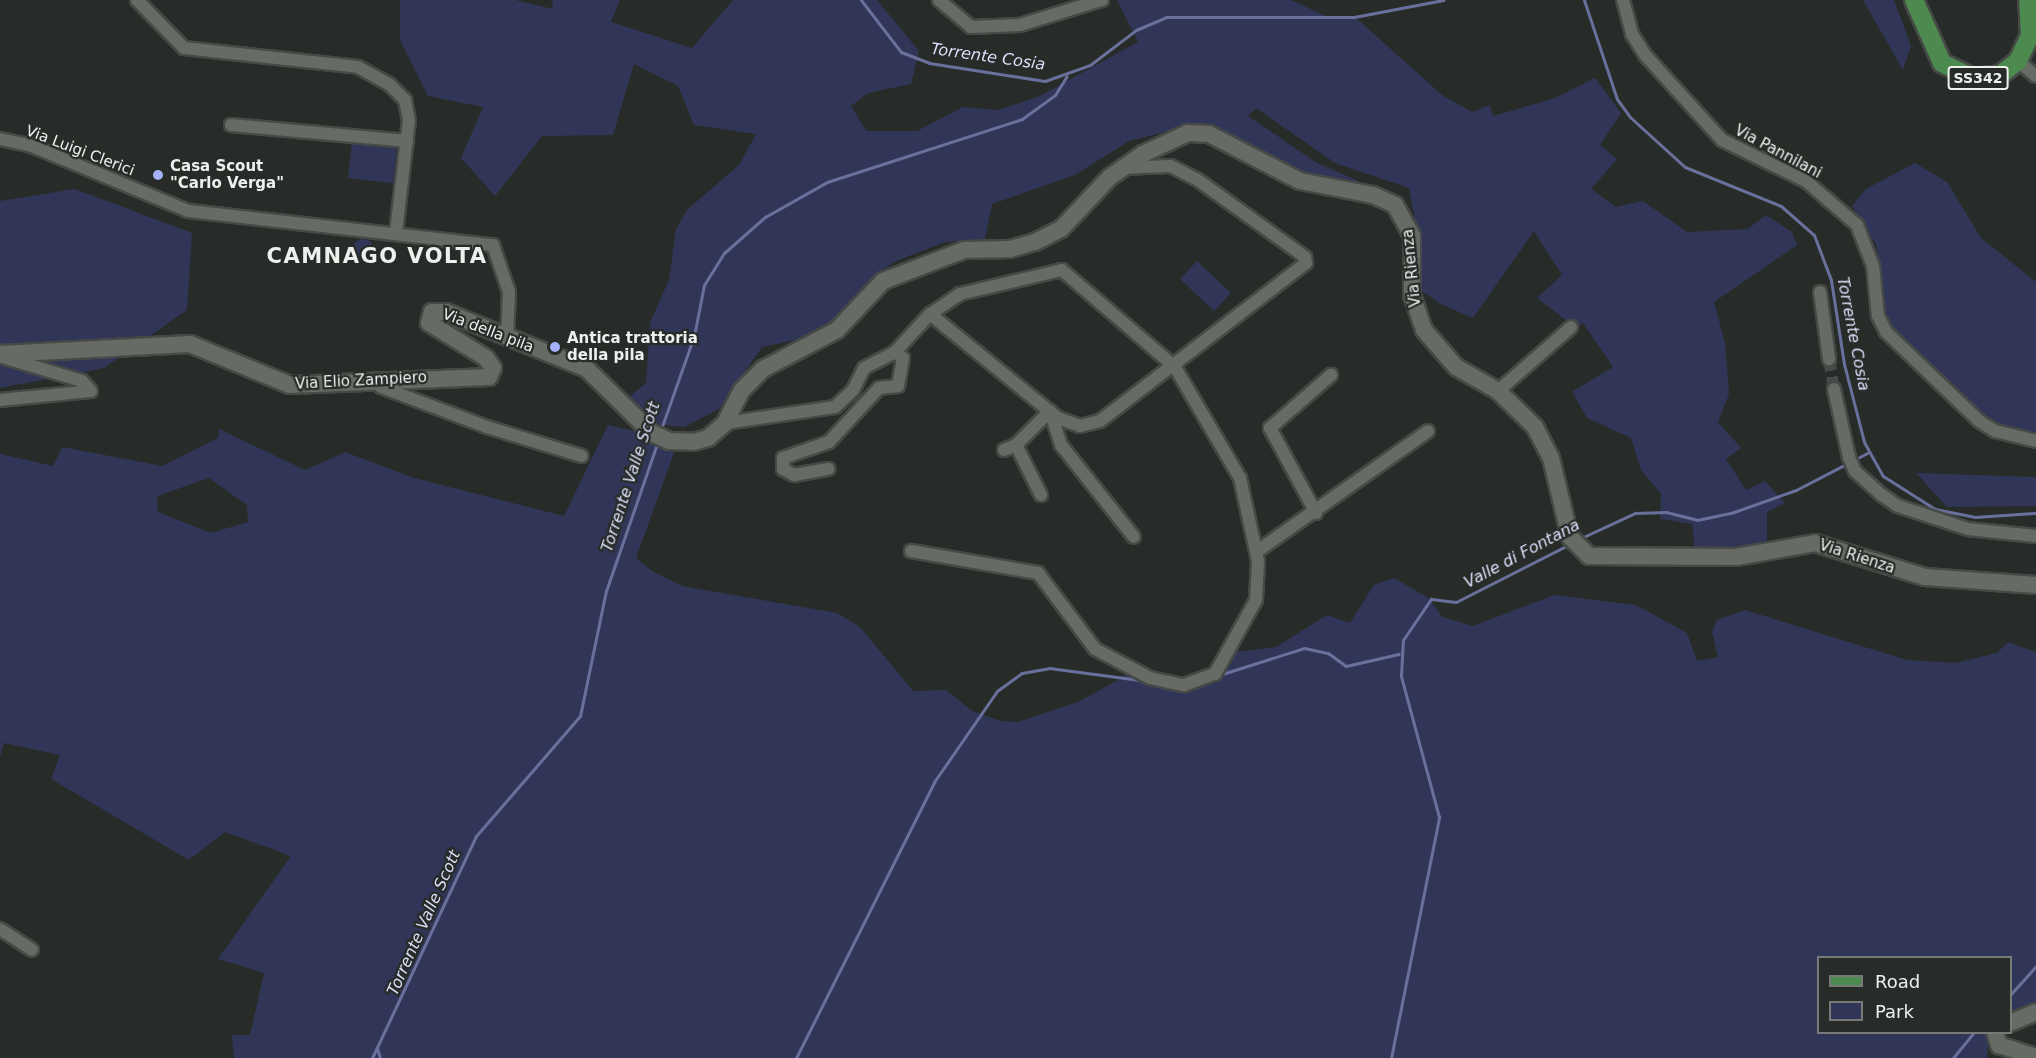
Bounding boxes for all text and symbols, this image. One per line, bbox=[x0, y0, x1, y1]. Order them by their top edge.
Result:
water label: Torrente Cosia bbox=[929, 39, 1047, 75]
road number: SS342 bbox=[1946, 67, 2010, 89]
street label: Via Luigi Clerici bbox=[23, 122, 137, 180]
street label: Via Pannilani bbox=[1731, 122, 1825, 182]
place label: Casa Scout "Carlo Verga" bbox=[170, 157, 284, 192]
marker: Casa Scout "Carlo Verga" bbox=[151, 168, 165, 182]
street label: Via Rienza bbox=[1399, 228, 1425, 308]
district label: CAMNAGO VOLTA bbox=[267, 243, 487, 269]
water label: Torrente Cosia bbox=[1833, 275, 1873, 393]
street label: Via della pila bbox=[440, 305, 536, 357]
place label: Antica trattoria della pila bbox=[567, 329, 698, 364]
marker: Antica trattoria della pila bbox=[548, 340, 562, 354]
street label: Via Elio Zampiero bbox=[295, 369, 427, 393]
water label: Torrente Valle Scott bbox=[598, 399, 664, 555]
water label: Valle di Fontana bbox=[1461, 515, 1583, 593]
street label: Via Rienza bbox=[1817, 536, 1897, 578]
water label: Torrente Valle Scott bbox=[383, 847, 465, 999]
legend bbox=[1817, 956, 2012, 1034]
text: Road bbox=[1875, 971, 1920, 992]
text: Park bbox=[1875, 1001, 1914, 1022]

